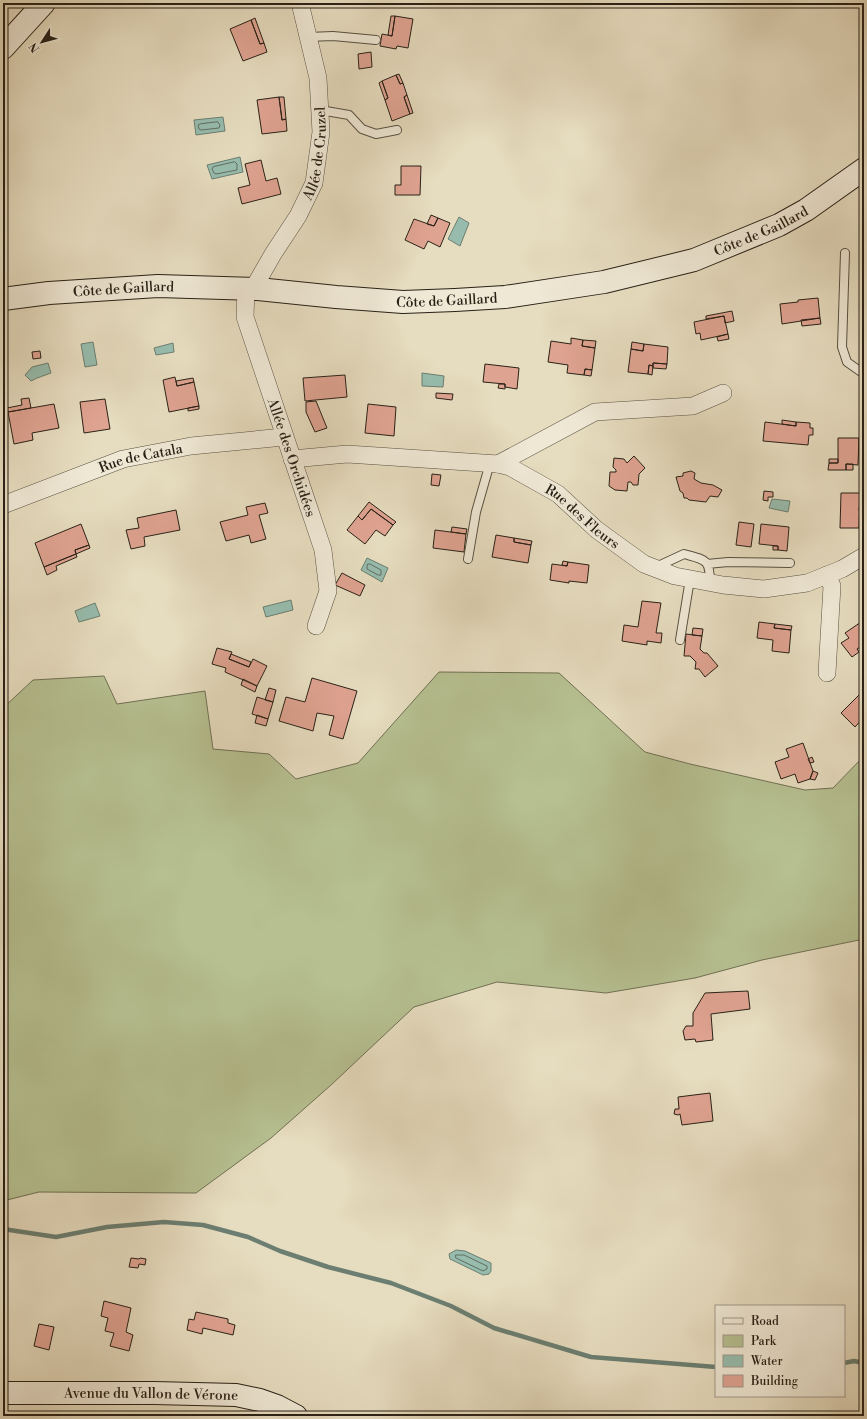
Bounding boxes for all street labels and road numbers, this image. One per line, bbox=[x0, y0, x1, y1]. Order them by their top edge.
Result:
street label: Allée de Cruzel bbox=[299, 106, 331, 204]
street label: Côte de Gaillard bbox=[711, 203, 812, 261]
street label: Côte de Gaillard bbox=[72, 278, 174, 301]
street label: Côte de Gaillard bbox=[395, 289, 498, 312]
street label: Allée des Orchidées bbox=[262, 395, 319, 519]
street label: Rue de Catala bbox=[96, 440, 185, 477]
street label: Rue des Fleurs bbox=[542, 481, 623, 553]
street label: Avenue du Vallon de Vérone bbox=[63, 1385, 238, 1405]

